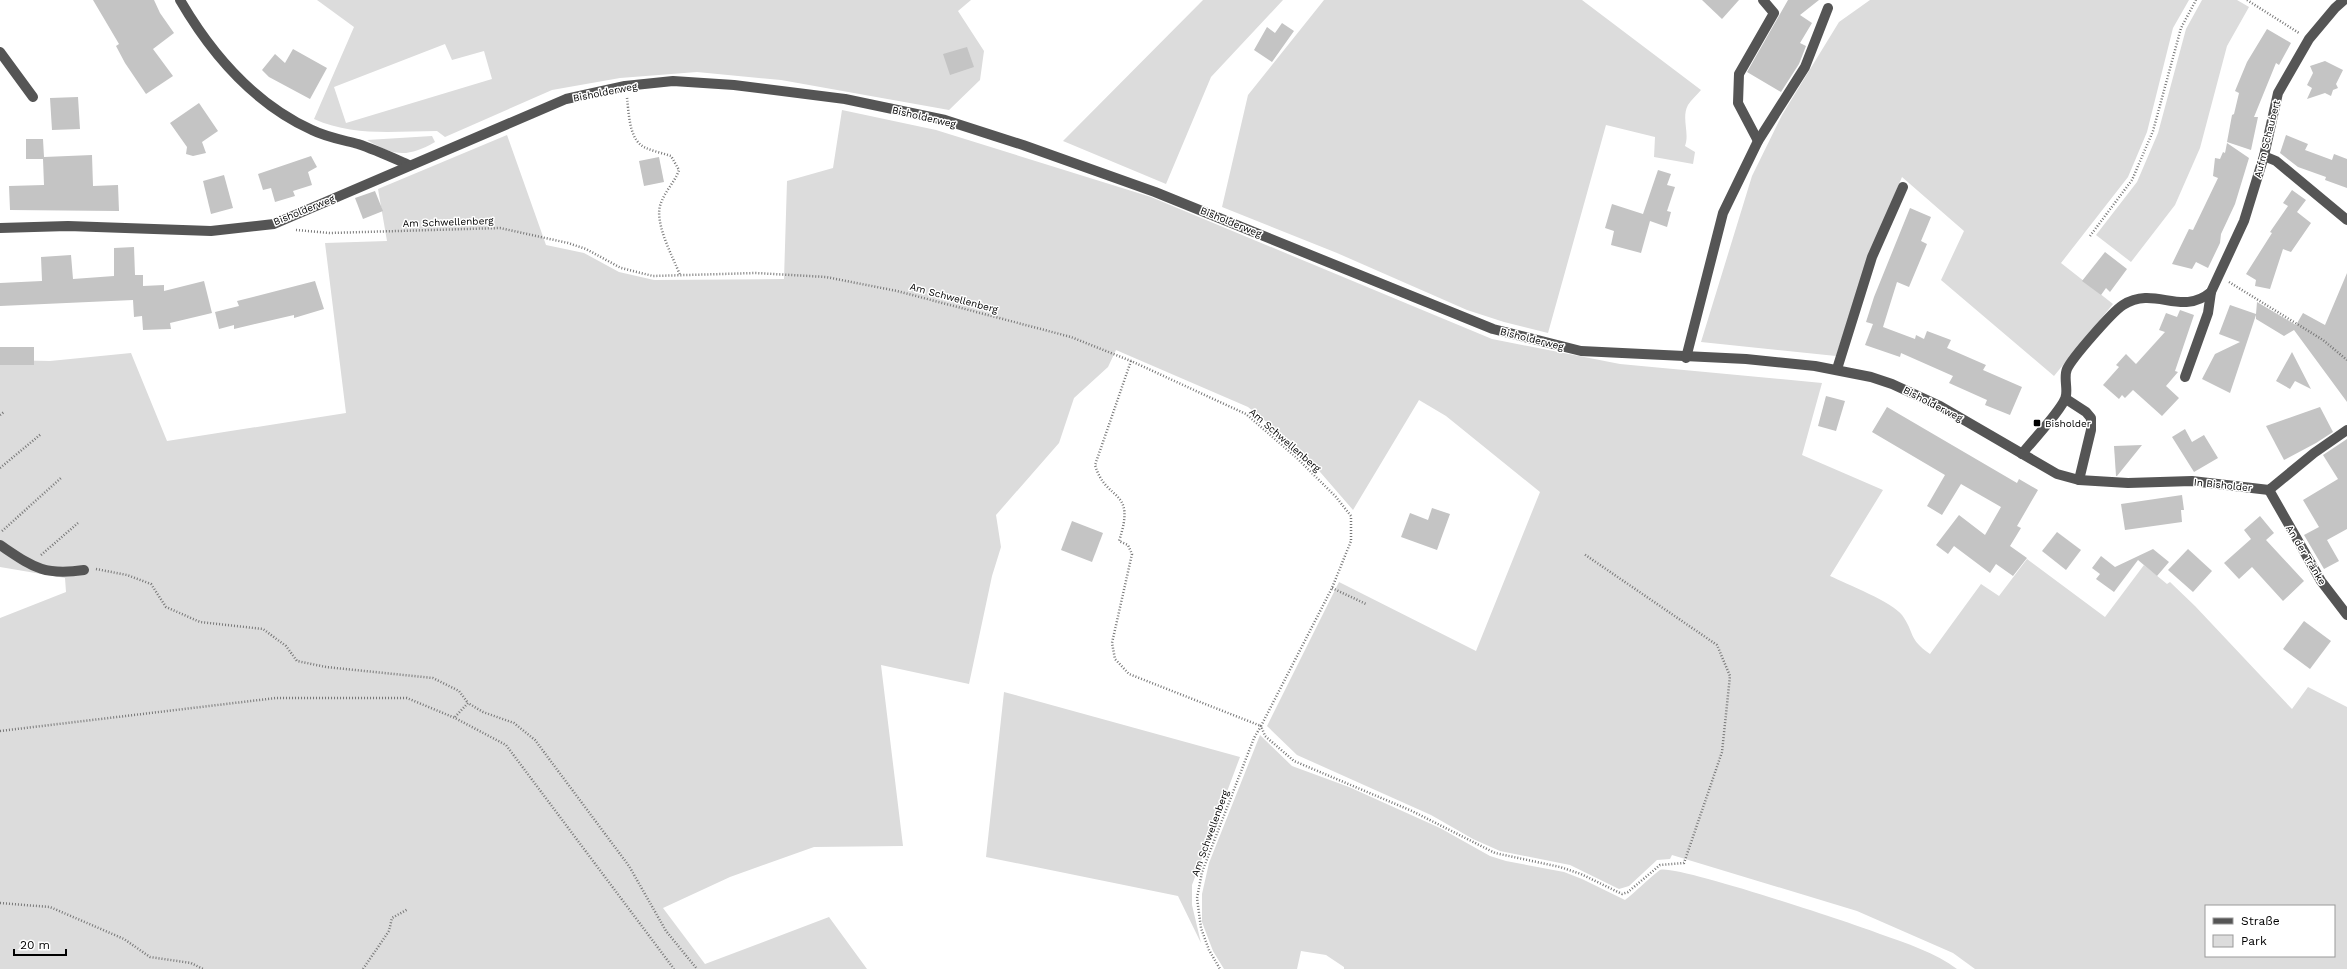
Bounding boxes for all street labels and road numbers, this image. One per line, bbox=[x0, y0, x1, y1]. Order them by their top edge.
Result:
street label: Bisholderweg bbox=[572, 80, 639, 104]
street label: Aufm Schaubert bbox=[2252, 98, 2282, 179]
street label: Bisholderweg bbox=[891, 104, 958, 130]
street label: Bisholderweg bbox=[272, 192, 337, 227]
street label: Bisholderweg bbox=[1199, 205, 1264, 240]
street label: Am Schwellenberg bbox=[402, 215, 494, 229]
street label: Am Schwellenberg bbox=[909, 281, 1000, 315]
street label: Bisholderweg bbox=[1499, 326, 1566, 352]
street label: Bisholderweg bbox=[1901, 384, 1965, 424]
street label: Am Schwellenberg bbox=[1247, 406, 1323, 474]
street label: In Bisholder bbox=[2193, 476, 2253, 494]
street label: An der Tränke bbox=[2284, 523, 2328, 587]
street label: Am Schwellenberg bbox=[1189, 788, 1231, 878]

